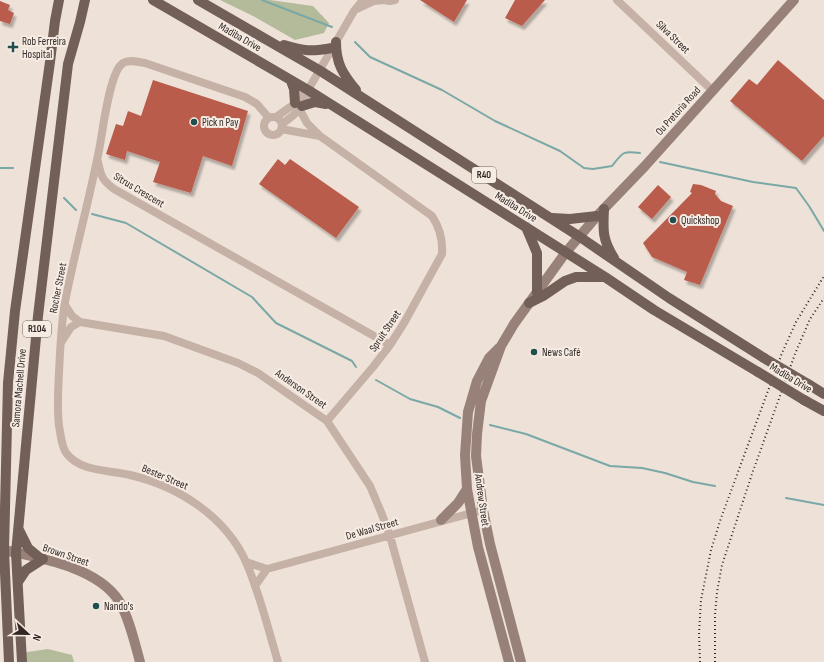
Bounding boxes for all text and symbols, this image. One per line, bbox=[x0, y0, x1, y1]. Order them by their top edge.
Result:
street label: Silva Street bbox=[653, 18, 693, 57]
street label: Madiba Drive bbox=[216, 20, 264, 54]
place label: Rob Ferreira Hospital bbox=[22, 35, 66, 61]
marker: Rob Ferreira Hospital bbox=[7, 41, 19, 53]
street label: Ou Pretoria Road bbox=[653, 84, 704, 138]
place label: Pick n Pay bbox=[202, 116, 239, 129]
marker: Pick n Pay bbox=[189, 117, 199, 127]
road number: R40 bbox=[472, 167, 496, 183]
street label: Sitrus Crescent bbox=[111, 170, 167, 211]
street label: Madiba Drive bbox=[493, 189, 539, 225]
place label: Quickshop bbox=[681, 214, 719, 227]
marker: Quickshop bbox=[668, 215, 678, 225]
street label: Rocher Street bbox=[47, 261, 69, 314]
street label: Spruit Street bbox=[366, 307, 404, 354]
road number: R104 bbox=[23, 321, 51, 337]
place label: News Café bbox=[542, 346, 581, 359]
marker: News Café bbox=[529, 347, 539, 357]
street label: Samora Machell Drive bbox=[9, 348, 29, 428]
street label: Madiba Drive bbox=[767, 360, 815, 396]
street label: Anderson Street bbox=[272, 366, 330, 412]
street label: Bester Street bbox=[140, 461, 191, 493]
street label: Andrew Street bbox=[472, 472, 492, 528]
street label: De Waal Street bbox=[344, 515, 400, 543]
street label: Brown Street bbox=[41, 541, 92, 569]
place label: Nando's bbox=[104, 600, 133, 613]
marker: Nando's bbox=[91, 601, 101, 611]
north arrow bbox=[8, 614, 48, 654]
text: N bbox=[30, 632, 44, 643]

